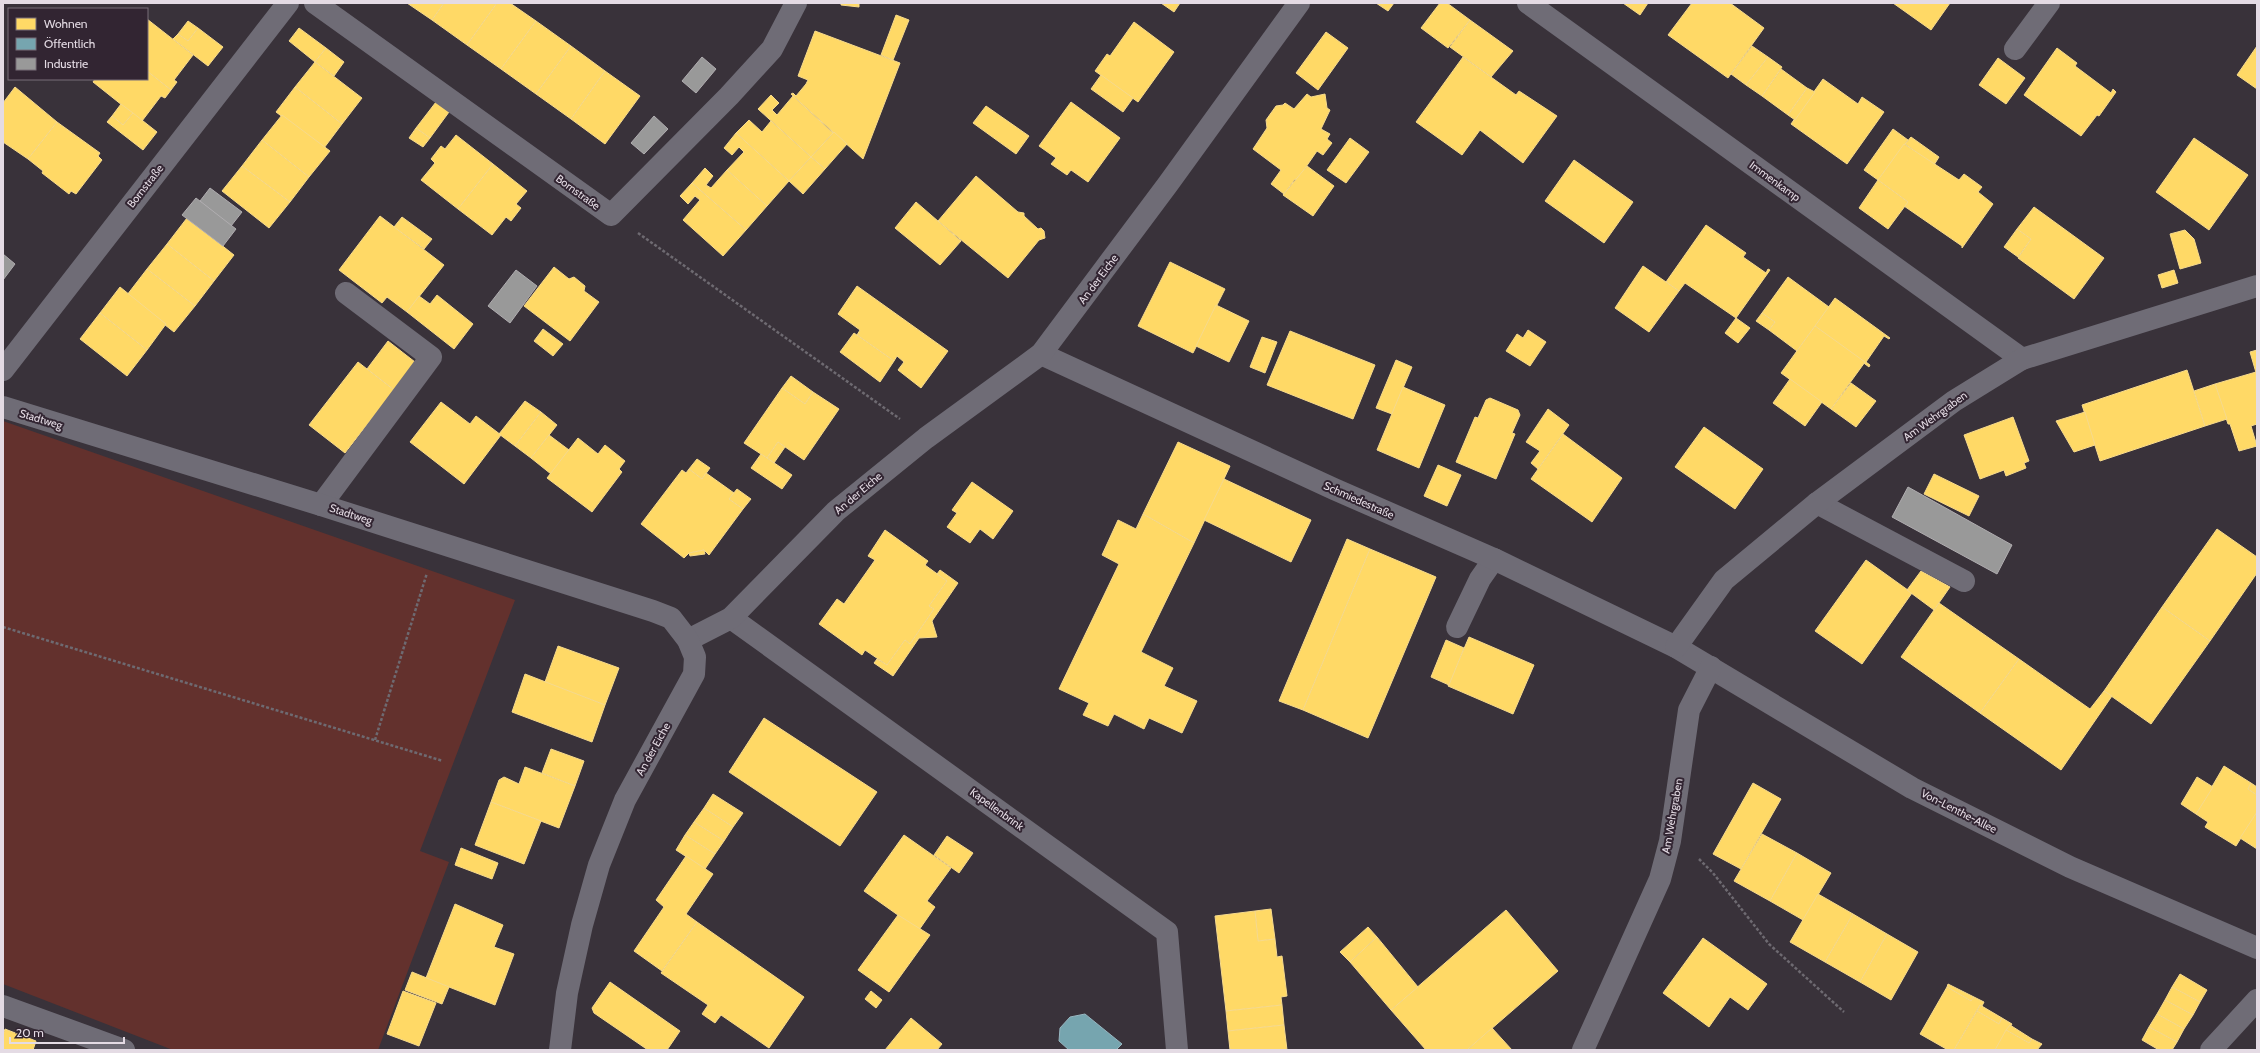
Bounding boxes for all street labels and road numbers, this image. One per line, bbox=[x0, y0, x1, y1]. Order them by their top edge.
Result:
street label: Immenkamp bbox=[1747, 158, 1803, 204]
street label: Bornstraße bbox=[124, 161, 166, 210]
street label: Bornstraße bbox=[553, 171, 603, 213]
street label: An der Eiche bbox=[1075, 251, 1121, 307]
street label: Am Wehrgraben bbox=[1900, 388, 1970, 444]
street label: Stadtweg bbox=[18, 406, 65, 432]
street label: An der Eiche bbox=[831, 469, 885, 517]
street label: Schmiedestraße bbox=[1322, 478, 1397, 522]
street label: Stadtweg bbox=[328, 501, 375, 528]
street label: An der Eiche bbox=[633, 720, 673, 778]
street label: Am Wehrgraben bbox=[1659, 777, 1685, 855]
street label: Kapellenbrink bbox=[967, 785, 1027, 833]
street label: Von-Lenthe-Allee bbox=[1919, 786, 2000, 836]

